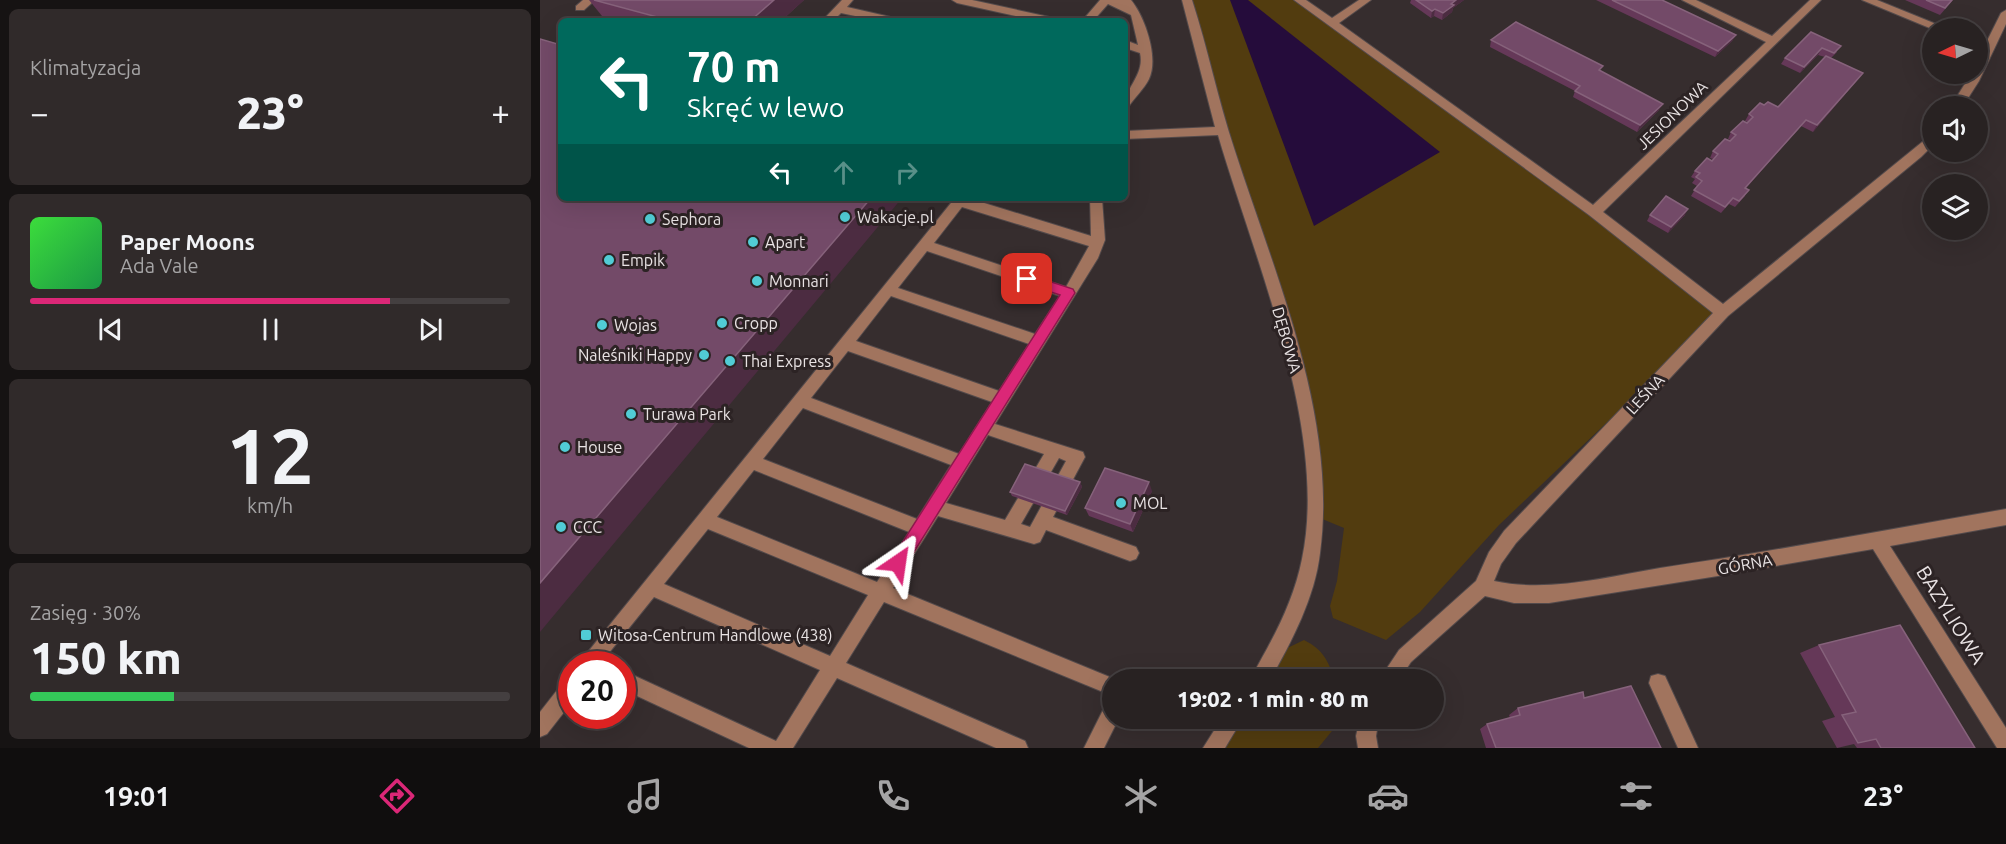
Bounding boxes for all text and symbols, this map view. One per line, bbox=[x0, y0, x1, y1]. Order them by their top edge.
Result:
north arrow bbox=[1922, 18, 1988, 84]
map controls bbox=[1922, 18, 1988, 240]
icon: left bbox=[588, 42, 666, 120]
text: 70 m bbox=[687, 43, 781, 90]
text: Klimatyzacja bbox=[30, 56, 141, 79]
street label: JESIONOWA bbox=[1633, 77, 1711, 153]
text: 23° bbox=[236, 87, 304, 138]
text: Skręć w lewo bbox=[687, 92, 844, 122]
text: − bbox=[30, 94, 49, 131]
text: + bbox=[491, 94, 510, 131]
button: sound bbox=[1922, 96, 1988, 162]
icon: left bbox=[764, 156, 797, 189]
icon: ahead bbox=[827, 156, 860, 189]
icon: right bbox=[890, 156, 923, 189]
button: layers bbox=[1922, 174, 1988, 240]
place label: Wakacje.pl bbox=[857, 208, 934, 226]
place label: Sephora bbox=[662, 210, 721, 228]
marker: Wakacje.pl bbox=[838, 210, 852, 224]
marker: Sephora bbox=[643, 212, 657, 226]
text: Paper Moons bbox=[120, 229, 255, 254]
place label: Apart bbox=[765, 233, 806, 251]
marker: Apart bbox=[746, 235, 760, 249]
place label: Empik bbox=[621, 251, 665, 269]
marker: Empik bbox=[602, 253, 616, 267]
pin bbox=[1001, 253, 1052, 304]
text: Ada Vale bbox=[120, 254, 198, 277]
icon: arrive bbox=[1010, 262, 1043, 295]
place label: Monnari bbox=[769, 272, 829, 290]
marker: Monnari bbox=[750, 274, 764, 288]
street label: DĘBOWA bbox=[1269, 305, 1305, 376]
icon: previous bbox=[94, 313, 127, 346]
icon: pause bbox=[254, 313, 287, 346]
icon: next bbox=[414, 313, 447, 346]
place label: Cropp bbox=[734, 314, 778, 332]
place label: Wojas bbox=[614, 316, 657, 334]
marker: Cropp bbox=[715, 316, 729, 330]
marker: Wojas bbox=[595, 318, 609, 332]
place label: Naleśniki Happy bbox=[578, 346, 692, 364]
marker: Naleśniki Happy bbox=[697, 348, 711, 362]
place label: Thai Express bbox=[742, 352, 831, 370]
marker: Thai Express bbox=[723, 354, 737, 368]
street label: LEŚNA bbox=[1622, 369, 1668, 417]
place label: Turawa Park bbox=[643, 405, 731, 423]
marker: Turawa Park bbox=[624, 407, 638, 421]
text: 12 bbox=[226, 411, 314, 499]
place label: House bbox=[577, 438, 622, 456]
marker: House bbox=[558, 440, 572, 454]
text: km/h bbox=[247, 494, 293, 517]
place label: MOL bbox=[1133, 494, 1167, 512]
marker: MOL bbox=[1114, 496, 1128, 510]
place label: CCC bbox=[573, 518, 602, 536]
marker: CCC bbox=[554, 520, 568, 534]
position arrow bbox=[866, 531, 930, 595]
street label: GÓRNA bbox=[1716, 549, 1774, 578]
street label: BAZYLIOWA bbox=[1912, 561, 1991, 668]
text: Zasięg · 30% bbox=[30, 601, 141, 624]
place label: Witosa-Centrum Handlowe (438) bbox=[598, 626, 833, 645]
marker: Witosa-Centrum Handlowe (438) bbox=[579, 628, 593, 642]
text: 150 km bbox=[30, 632, 182, 683]
speed limit sign: 20 bbox=[558, 651, 636, 729]
text: 19:02 · 1 min · 80 m bbox=[1177, 686, 1369, 711]
icon: directions bbox=[376, 775, 418, 817]
icon: music bbox=[624, 775, 666, 817]
icon: phone bbox=[872, 775, 914, 817]
icon: climate bbox=[1120, 775, 1162, 817]
icon: car bbox=[1367, 775, 1409, 817]
icon: filters bbox=[1615, 775, 1657, 817]
text: 19:01 bbox=[103, 781, 170, 811]
text: 23° bbox=[1863, 781, 1903, 811]

